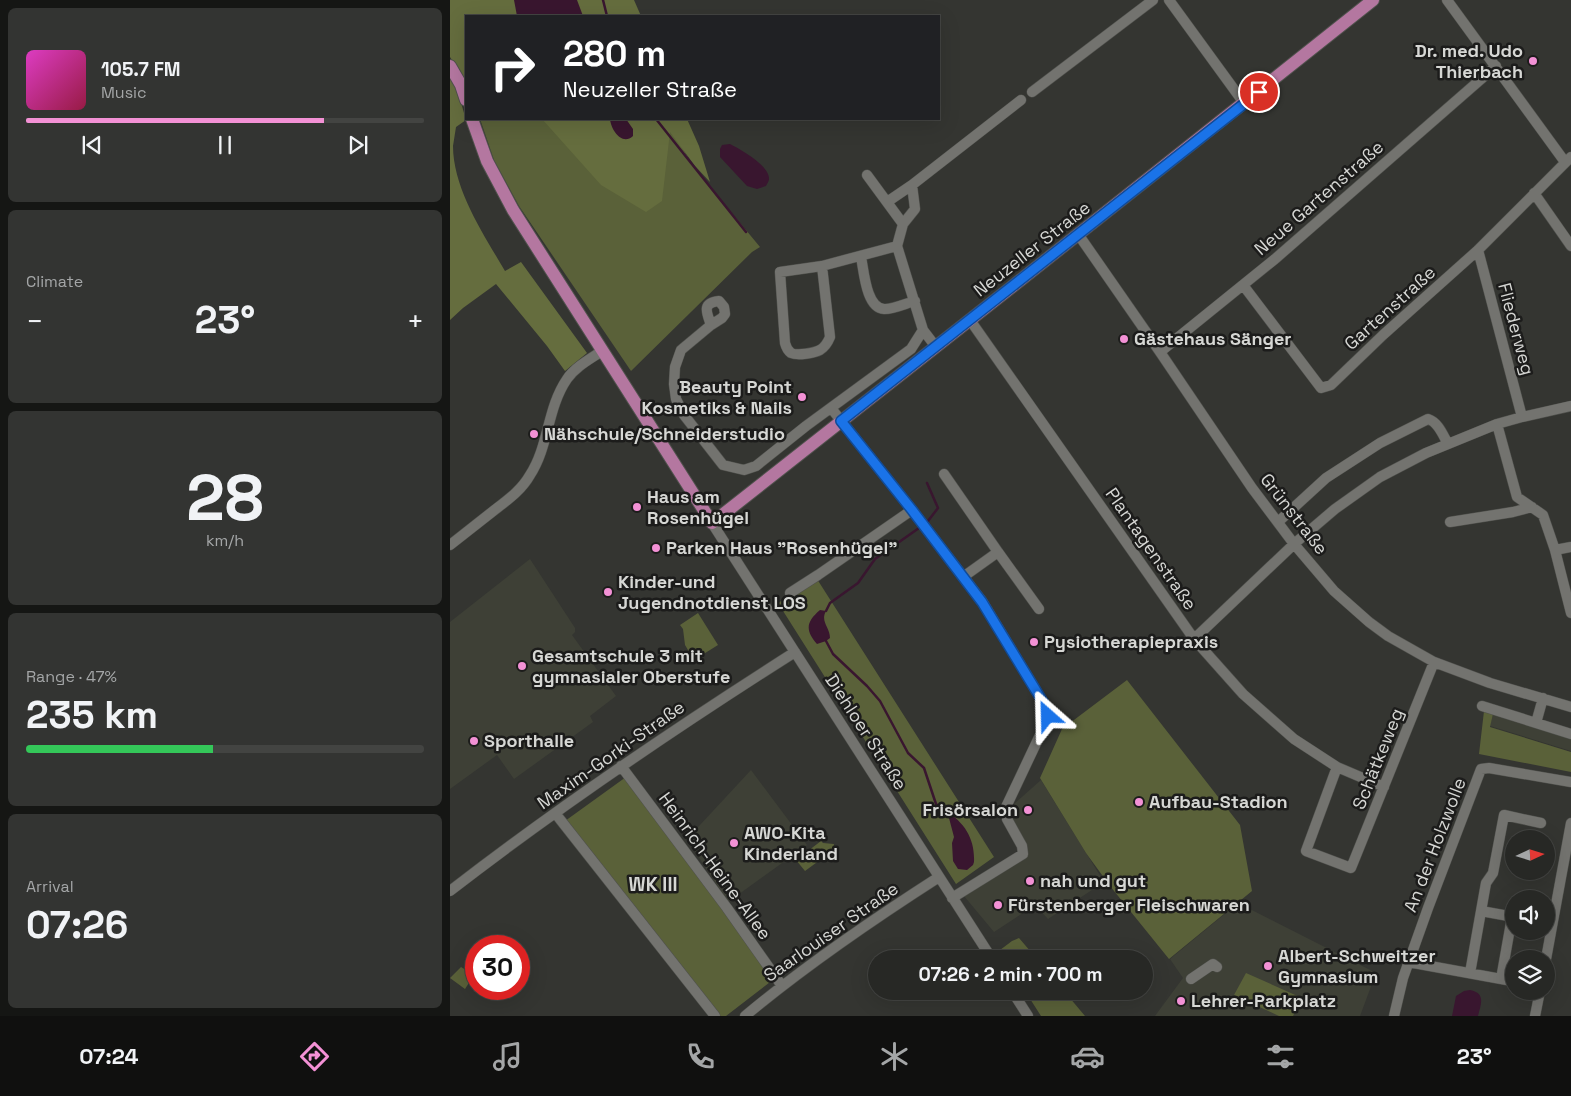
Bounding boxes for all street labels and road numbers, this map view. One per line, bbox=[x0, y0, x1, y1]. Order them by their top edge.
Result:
street label: Neue Gartenstraße bbox=[1249, 135, 1388, 260]
street label: Neuzeller Straße bbox=[969, 196, 1095, 301]
street label: Gartenstraße bbox=[1339, 261, 1440, 355]
street label: Fliederweg bbox=[1493, 280, 1540, 378]
street label: Grünstraße bbox=[1255, 468, 1333, 559]
street label: Plantagenstraße bbox=[1101, 483, 1202, 614]
street label: Diehloer Straße bbox=[820, 669, 912, 794]
street label: Maxim-Gorki-Straße bbox=[532, 695, 689, 814]
street label: Schätkeweg bbox=[1347, 705, 1408, 813]
street label: An der Holzwolle bbox=[1398, 774, 1471, 915]
street label: Heinrich-Heine-Allee bbox=[654, 787, 777, 944]
street label: Saarlouiser Straße bbox=[759, 877, 902, 987]

